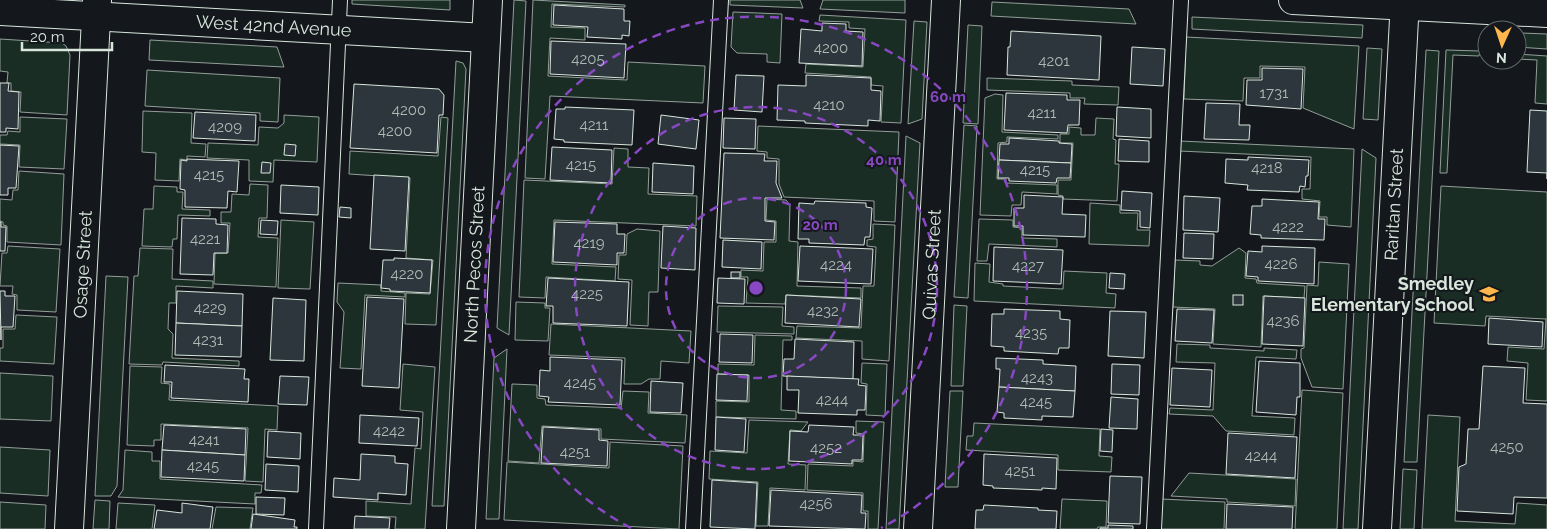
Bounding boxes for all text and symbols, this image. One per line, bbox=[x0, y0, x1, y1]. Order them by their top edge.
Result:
street label: West 42nd Avenue bbox=[195, 11, 352, 41]
scale bar bbox=[22, 20, 112, 52]
north arrow bbox=[1477, 20, 1527, 70]
text: 20 m bbox=[30, 28, 65, 46]
house number: 4200 bbox=[814, 39, 848, 57]
house number: 4205 bbox=[571, 50, 605, 68]
text: N bbox=[1496, 50, 1507, 66]
house number: 4201 bbox=[1038, 52, 1070, 70]
house number: 1731 bbox=[1260, 84, 1289, 102]
text: 60 m bbox=[930, 88, 966, 106]
house number: 4210 bbox=[813, 96, 845, 114]
house number: 4200 bbox=[392, 101, 426, 119]
house number: 4211 bbox=[1028, 104, 1057, 122]
house number: 4211 bbox=[580, 116, 609, 134]
house number: 4209 bbox=[208, 118, 242, 136]
house number: 4200 bbox=[378, 122, 412, 140]
street label: Raritan Street bbox=[1380, 148, 1407, 261]
text: 40 m bbox=[866, 151, 902, 169]
house number: 4215 bbox=[566, 156, 596, 174]
house number: 4218 bbox=[1251, 159, 1283, 177]
house number: 4215 bbox=[1020, 161, 1050, 179]
house number: 4215 bbox=[194, 166, 224, 184]
street label: North Pecos Street bbox=[460, 185, 489, 343]
street label: Quivas Street bbox=[918, 209, 945, 320]
street label: Osage Street bbox=[69, 210, 96, 319]
text: 20 m bbox=[802, 216, 838, 234]
house number: 4222 bbox=[1272, 218, 1304, 236]
house number: 4221 bbox=[190, 230, 221, 248]
house number: 4219 bbox=[573, 234, 605, 252]
house number: 4226 bbox=[1265, 255, 1297, 273]
house number: 4224 bbox=[820, 256, 852, 274]
house number: 4227 bbox=[1012, 257, 1044, 275]
house number: 4220 bbox=[390, 265, 424, 283]
place label: Smedley Elementary School bbox=[1311, 273, 1474, 315]
centre of rings bbox=[747, 279, 765, 297]
school or university icon: Smedley Elementary School bbox=[1478, 283, 1500, 305]
house number: 4225 bbox=[571, 285, 603, 303]
house number: 4229 bbox=[194, 299, 227, 317]
house number: 4232 bbox=[807, 302, 839, 320]
house number: 4236 bbox=[1266, 312, 1300, 330]
house number: 4235 bbox=[1015, 324, 1047, 342]
house number: 4231 bbox=[193, 331, 224, 349]
house number: 4243 bbox=[1021, 369, 1053, 387]
house number: 4245 bbox=[564, 374, 596, 392]
house number: 4244 bbox=[816, 391, 848, 409]
house number: 4245 bbox=[1020, 393, 1052, 411]
house number: 4242 bbox=[373, 422, 405, 440]
house number: 4241 bbox=[189, 431, 220, 449]
house number: 4250 bbox=[1490, 438, 1524, 456]
house number: 4252 bbox=[810, 439, 842, 457]
house number: 4251 bbox=[560, 443, 591, 461]
house number: 4244 bbox=[1245, 447, 1277, 465]
house number: 4245 bbox=[187, 457, 219, 475]
house number: 4251 bbox=[1005, 462, 1036, 480]
house number: 4256 bbox=[799, 495, 833, 513]

